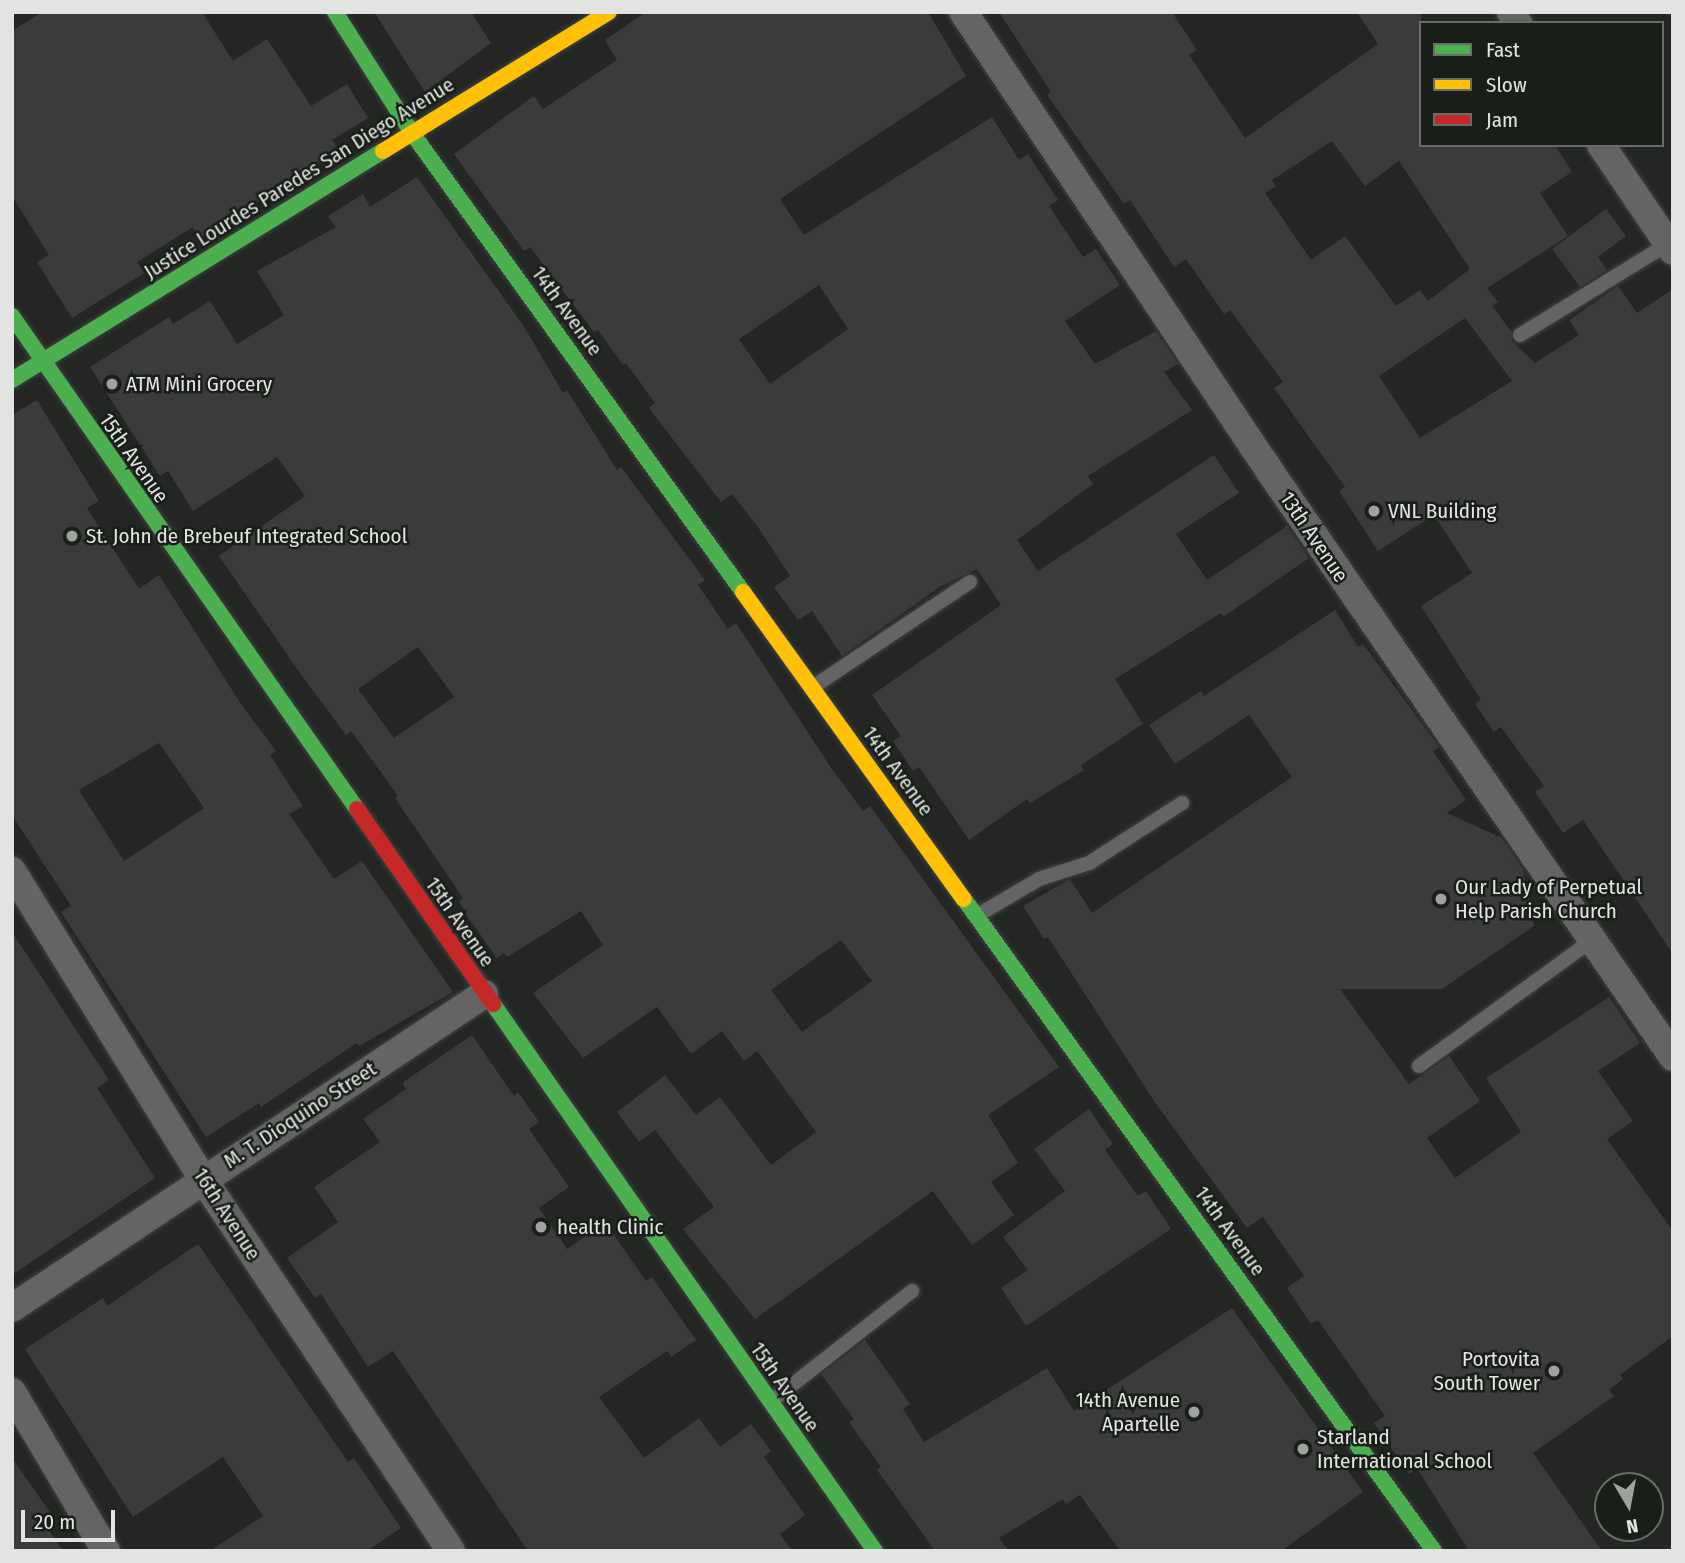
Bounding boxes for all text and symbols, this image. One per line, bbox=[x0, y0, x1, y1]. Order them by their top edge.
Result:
legend bbox=[1419, 21, 1664, 147]
text: Fast bbox=[1486, 37, 1520, 63]
street label: Justice Lourdes Paredes San Diego Avenue bbox=[139, 72, 459, 284]
text: Slow bbox=[1486, 72, 1527, 98]
text: Jam bbox=[1486, 107, 1518, 133]
street label: 14th Avenue bbox=[526, 261, 608, 361]
place label: ATM Mini Grocery bbox=[126, 371, 272, 397]
marker: ATM Mini Grocery bbox=[104, 376, 120, 392]
street label: 15th Avenue bbox=[94, 408, 174, 508]
street label: 13th Avenue bbox=[1275, 487, 1353, 587]
place label: VNL Building bbox=[1388, 498, 1496, 524]
marker: VNL Building bbox=[1366, 503, 1382, 519]
place label: St. John de Brebeuf Integrated School bbox=[86, 523, 407, 549]
marker: St. John de Brebeuf Integrated School bbox=[64, 528, 80, 544]
street label: 14th Avenue bbox=[857, 721, 939, 821]
street label: 15th Avenue bbox=[420, 872, 500, 972]
place label: Our Lady of Perpetual Help Parish Church bbox=[1455, 874, 1642, 924]
marker: Our Lady of Perpetual Help Parish Church bbox=[1433, 891, 1449, 907]
street label: M. T. Dioquino Street bbox=[219, 1056, 381, 1174]
street label: 16th Avenue bbox=[188, 1163, 266, 1265]
street label: 14th Avenue bbox=[1189, 1181, 1271, 1281]
place label: health Clinic bbox=[557, 1214, 663, 1240]
marker: health Clinic bbox=[531, 1217, 551, 1237]
street label: 15th Avenue bbox=[745, 1337, 825, 1437]
place label: Portovita South Tower bbox=[1434, 1346, 1540, 1396]
marker: Portovita South Tower bbox=[1546, 1363, 1562, 1379]
place label: 14th Avenue Apartelle bbox=[1076, 1387, 1180, 1437]
marker: 14th Avenue Apartelle bbox=[1186, 1404, 1202, 1420]
place label: Starland International School bbox=[1317, 1424, 1492, 1474]
marker: Starland International School bbox=[1295, 1441, 1311, 1457]
north arrow bbox=[1594, 1472, 1664, 1542]
scale bar bbox=[24, 1496, 119, 1540]
text: 20 m bbox=[34, 1509, 75, 1535]
text: N bbox=[1625, 1514, 1640, 1539]

